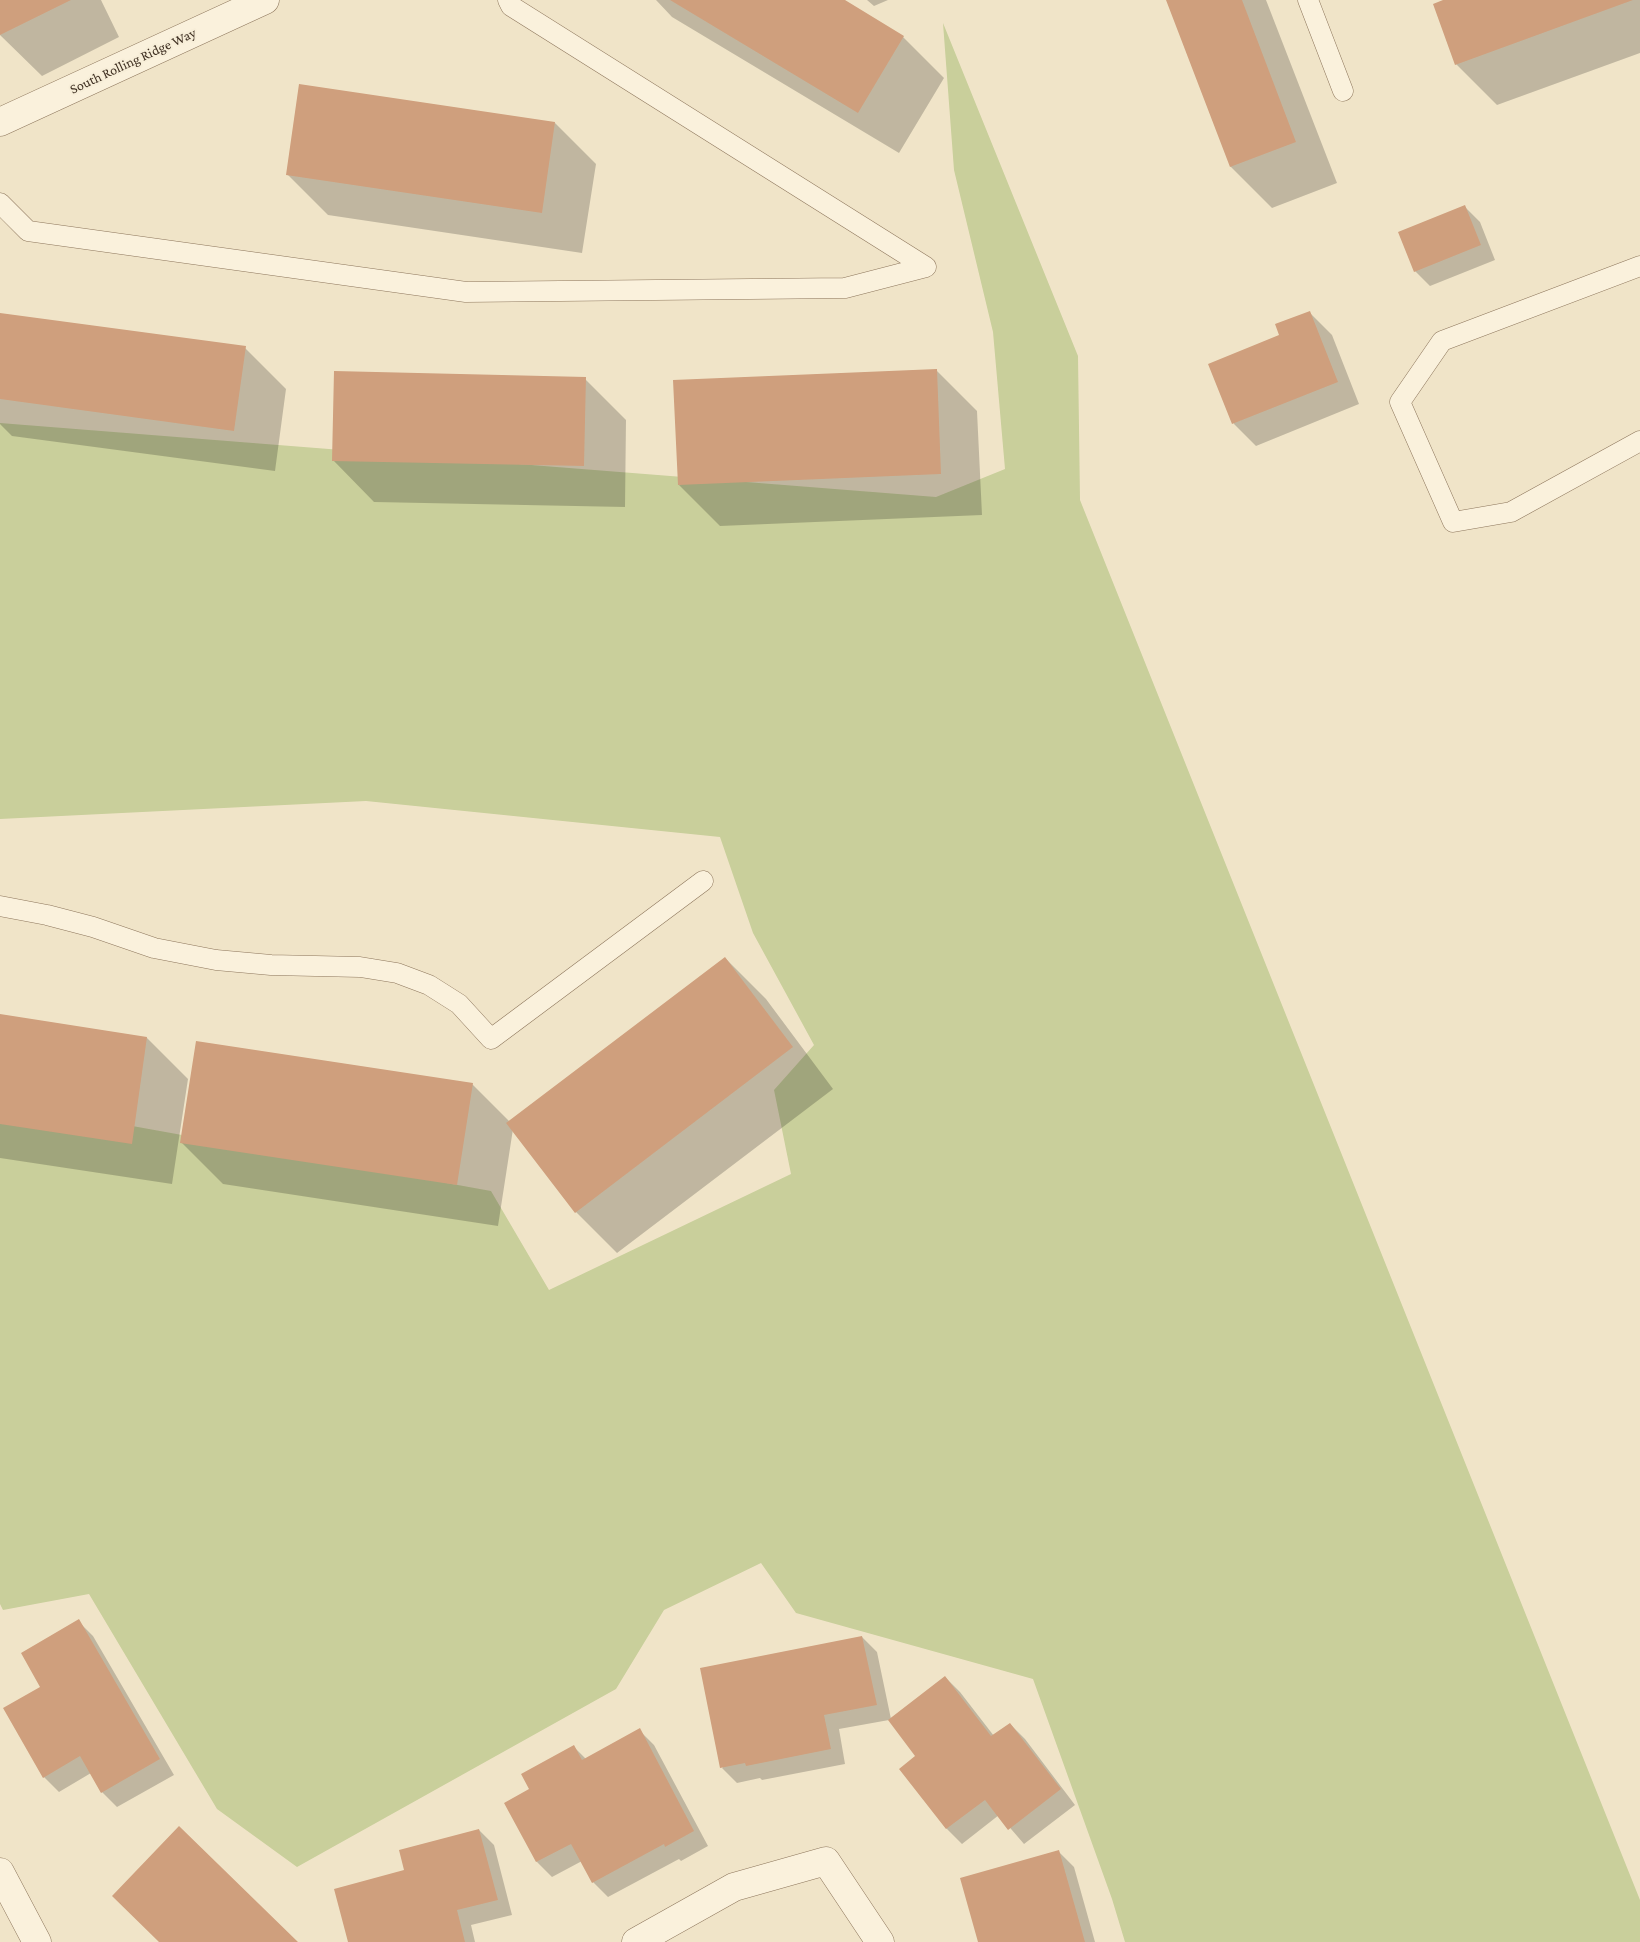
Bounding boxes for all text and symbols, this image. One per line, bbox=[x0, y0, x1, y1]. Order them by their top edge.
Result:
street label: South Rolling Ridge Way bbox=[67, 24, 199, 98]

